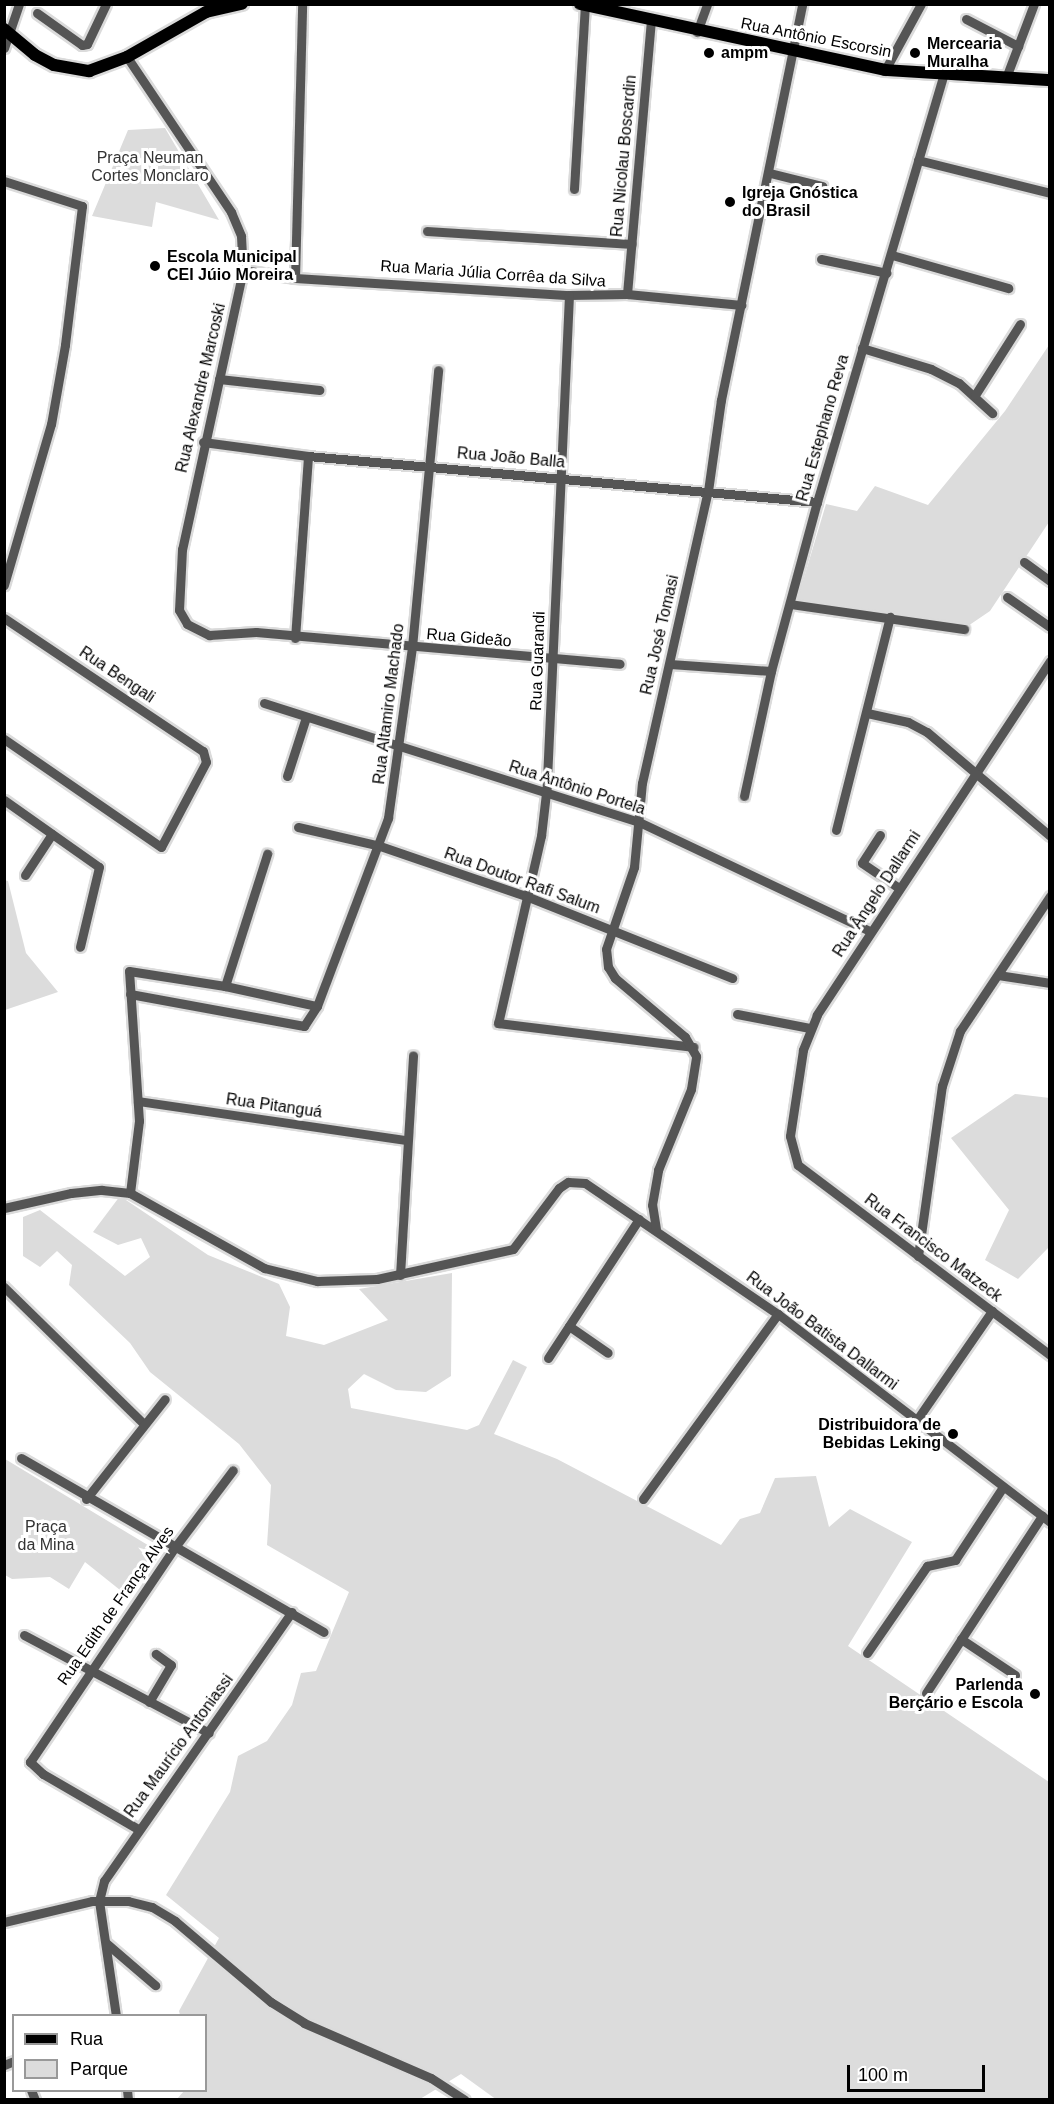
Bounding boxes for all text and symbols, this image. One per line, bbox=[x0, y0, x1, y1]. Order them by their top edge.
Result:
street label: Rua Antônio Escorsin bbox=[739, 14, 893, 62]
place label: Mercearia Muralha bbox=[927, 34, 1002, 72]
place label: ampm bbox=[721, 43, 768, 63]
marker: ampm bbox=[702, 46, 716, 60]
marker: Mercearia Muralha bbox=[908, 46, 922, 60]
street label: Rua Nicolau Boscardin bbox=[607, 74, 641, 238]
park label: Praça Neuman Cortes Monclaro bbox=[91, 148, 209, 186]
place label: Igreja Gnóstica do Brasil bbox=[742, 183, 858, 221]
marker: Igreja Gnóstica do Brasil bbox=[723, 195, 737, 209]
place label: Escola Municipal CEI Júio Moreira bbox=[167, 247, 297, 285]
street label: Rua Maria Júlia Corrêa da Silva bbox=[380, 257, 606, 291]
marker: Escola Municipal CEI Júio Moreira bbox=[148, 259, 162, 273]
street label: Rua Alexandre Marcoski bbox=[172, 301, 230, 475]
street label: Rua Estephano Reva bbox=[793, 352, 853, 504]
street label: Rua João Balla bbox=[456, 444, 566, 472]
street label: Rua José Tomasi bbox=[637, 573, 683, 697]
street label: Rua Guarandi bbox=[527, 611, 549, 711]
street label: Rua Altamiro Machado bbox=[370, 622, 408, 786]
street label: Rua Gideão bbox=[426, 625, 512, 651]
street label: Rua Bengali bbox=[75, 643, 159, 707]
street label: Rua Antônio Portela bbox=[506, 757, 648, 819]
street label: Rua Ângelo Dallarmi bbox=[829, 827, 925, 961]
street label: Rua Doutor Rafi Salum bbox=[441, 844, 603, 918]
street label: Rua Pitanguá bbox=[225, 1090, 323, 1122]
street label: Rua Francisco Matzeck bbox=[860, 1190, 1006, 1306]
street label: Rua João Batista Dallarmi bbox=[742, 1268, 902, 1394]
place label: Distribuidora de Bebidas Leking bbox=[818, 1415, 941, 1453]
marker: Distribuidora de Bebidas Leking bbox=[946, 1427, 960, 1441]
park label: Praça da Mina bbox=[18, 1517, 74, 1555]
street label: Rua Edith de França Alves bbox=[54, 1523, 178, 1689]
street label: Rua Maurício Antoniassi bbox=[120, 1670, 238, 1822]
place label: Parlenda Berçário e Escola bbox=[889, 1675, 1023, 1713]
marker: Parlenda Berçário e Escola bbox=[1028, 1687, 1042, 1701]
legend bbox=[12, 2014, 207, 2092]
text: Rua bbox=[70, 2029, 103, 2049]
scale bar bbox=[850, 2053, 988, 2091]
text: Parque bbox=[70, 2059, 128, 2079]
text: 100 m bbox=[858, 2065, 908, 2085]

